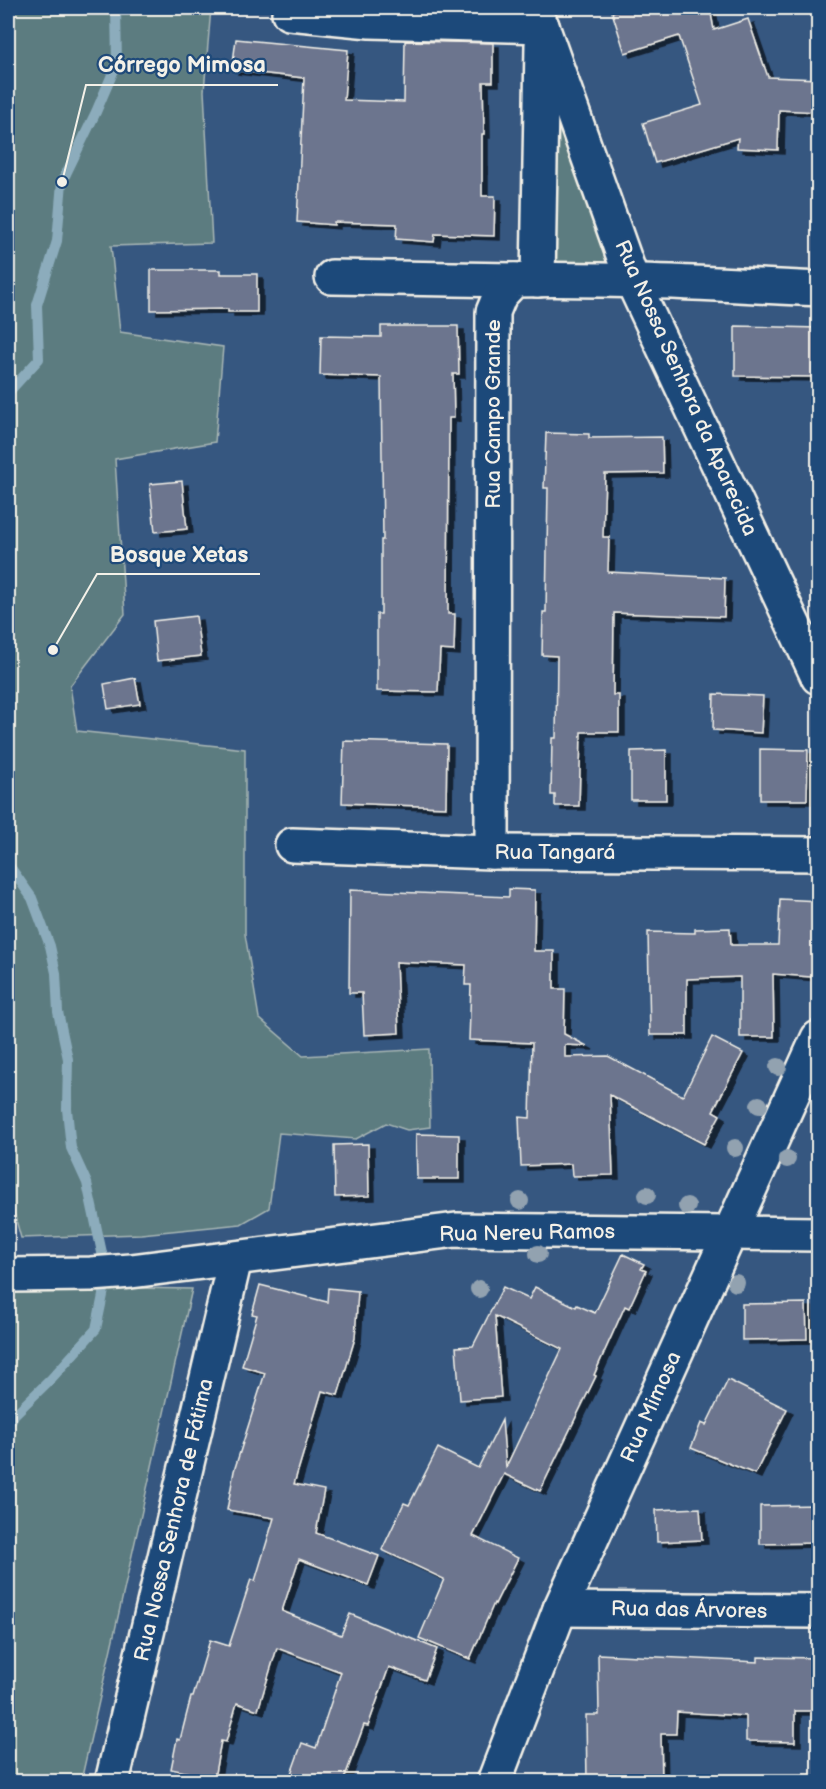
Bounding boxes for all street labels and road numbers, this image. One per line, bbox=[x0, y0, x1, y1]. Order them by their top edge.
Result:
street label: Rua Nossa Senhora da Aparecida bbox=[609, 236, 763, 540]
street label: Rua Campo Grande bbox=[481, 319, 506, 509]
street label: Rua Tangará bbox=[495, 840, 615, 865]
street label: Rua Nereu Ramos bbox=[439, 1219, 615, 1247]
street label: Rua Mimosa bbox=[615, 1348, 687, 1466]
street label: Rua Nossa Senhora de Fátima bbox=[129, 1376, 219, 1664]
street label: Rua das Árvores bbox=[611, 1596, 767, 1624]

